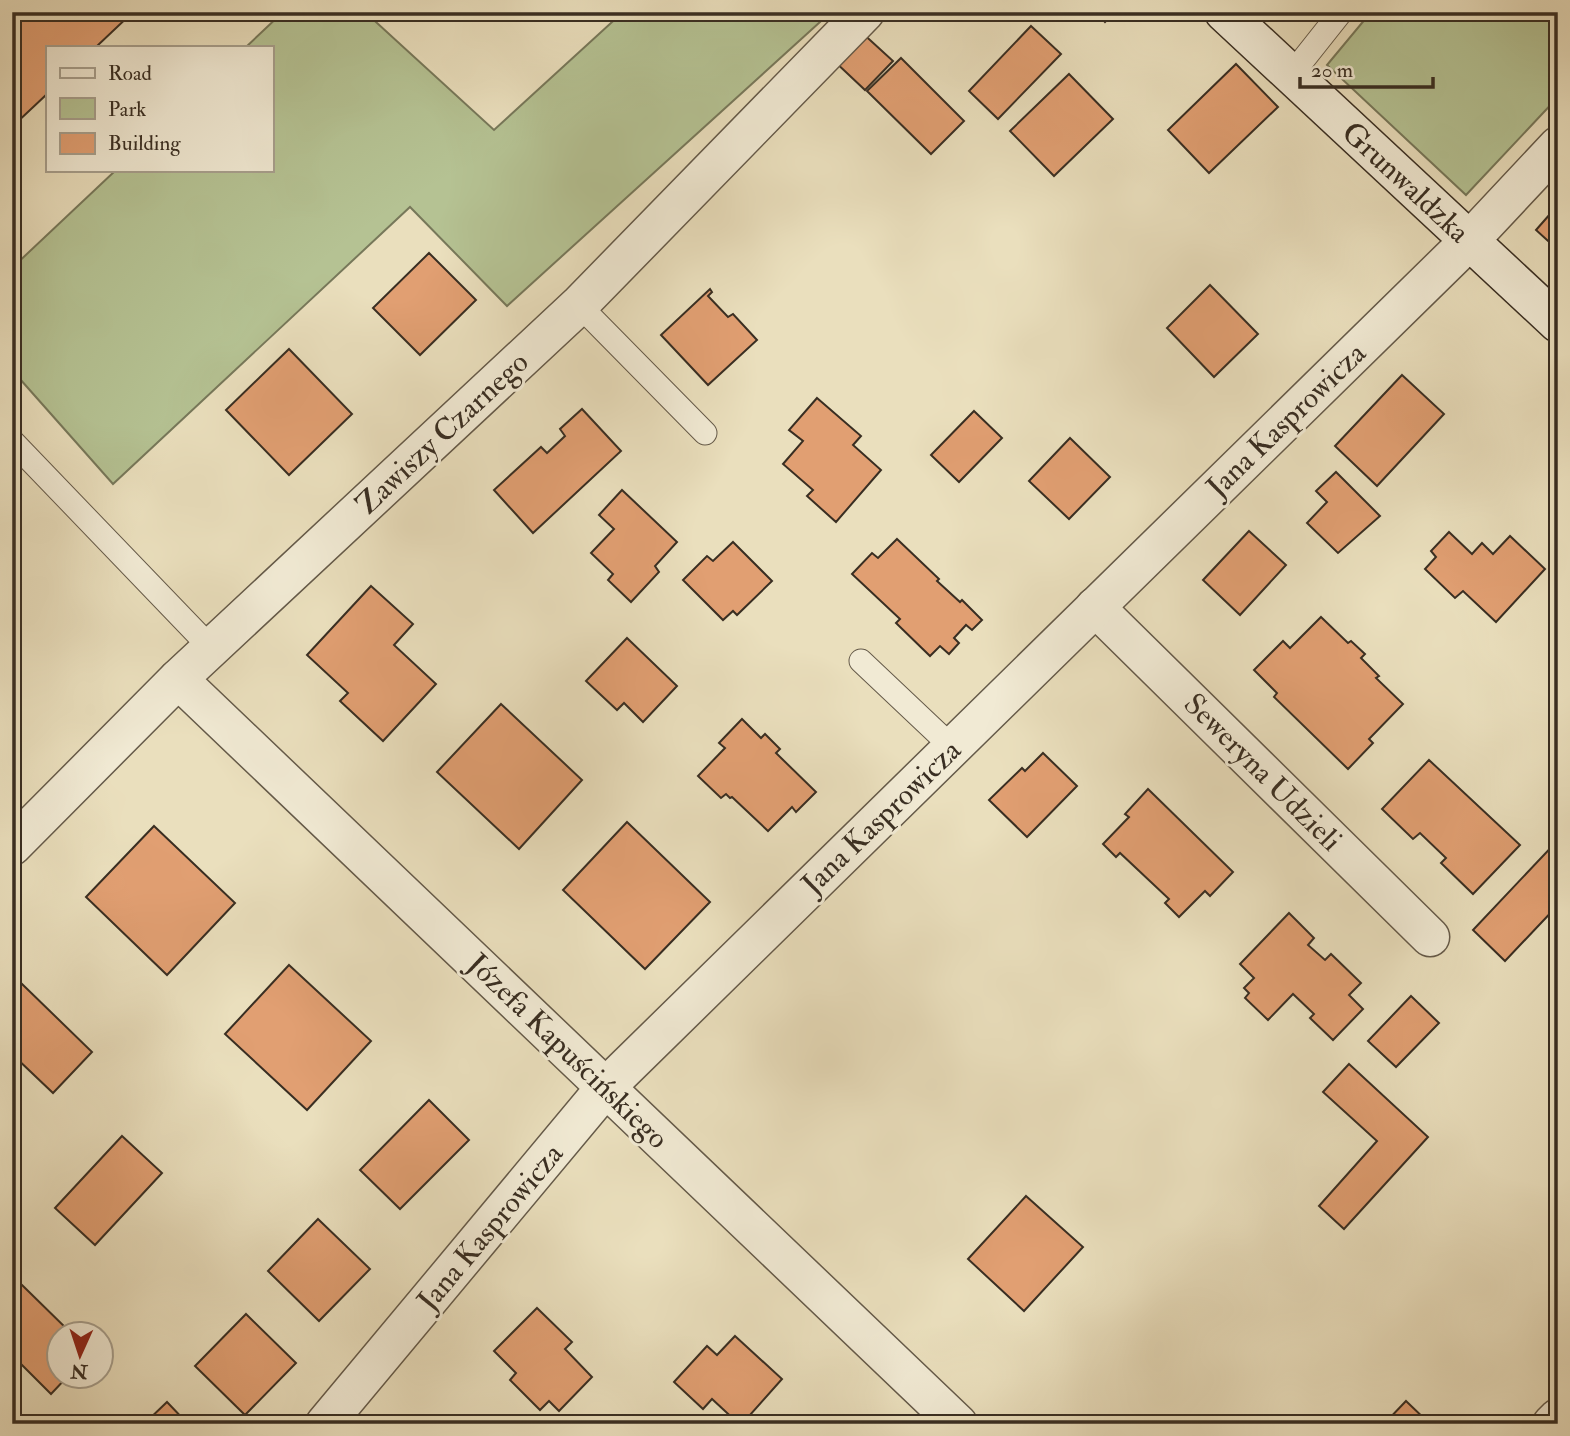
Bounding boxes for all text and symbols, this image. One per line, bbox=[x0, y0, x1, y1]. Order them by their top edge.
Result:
legend bbox=[46, 46, 273, 172]
scale bar bbox=[1300, 46, 1434, 90]
text: 20 m bbox=[1311, 57, 1353, 84]
text: Road bbox=[108, 60, 153, 87]
text: Park bbox=[108, 96, 146, 123]
street label: Grunwaldzka bbox=[1334, 114, 1478, 251]
text: Building bbox=[108, 130, 181, 157]
street label: Jana Kasprowicza bbox=[1198, 335, 1374, 506]
street label: Zawiszy Czarnego bbox=[348, 344, 536, 523]
street label: Seweryna Udzieli bbox=[1176, 686, 1349, 859]
street label: Jana Kasprowicza bbox=[793, 732, 969, 903]
street label: Józefa Kapuścińskiego bbox=[459, 945, 676, 1157]
street label: Jana Kasprowicza bbox=[409, 1136, 572, 1319]
north arrow bbox=[46, 1320, 116, 1390]
text: N bbox=[69, 1358, 89, 1383]

